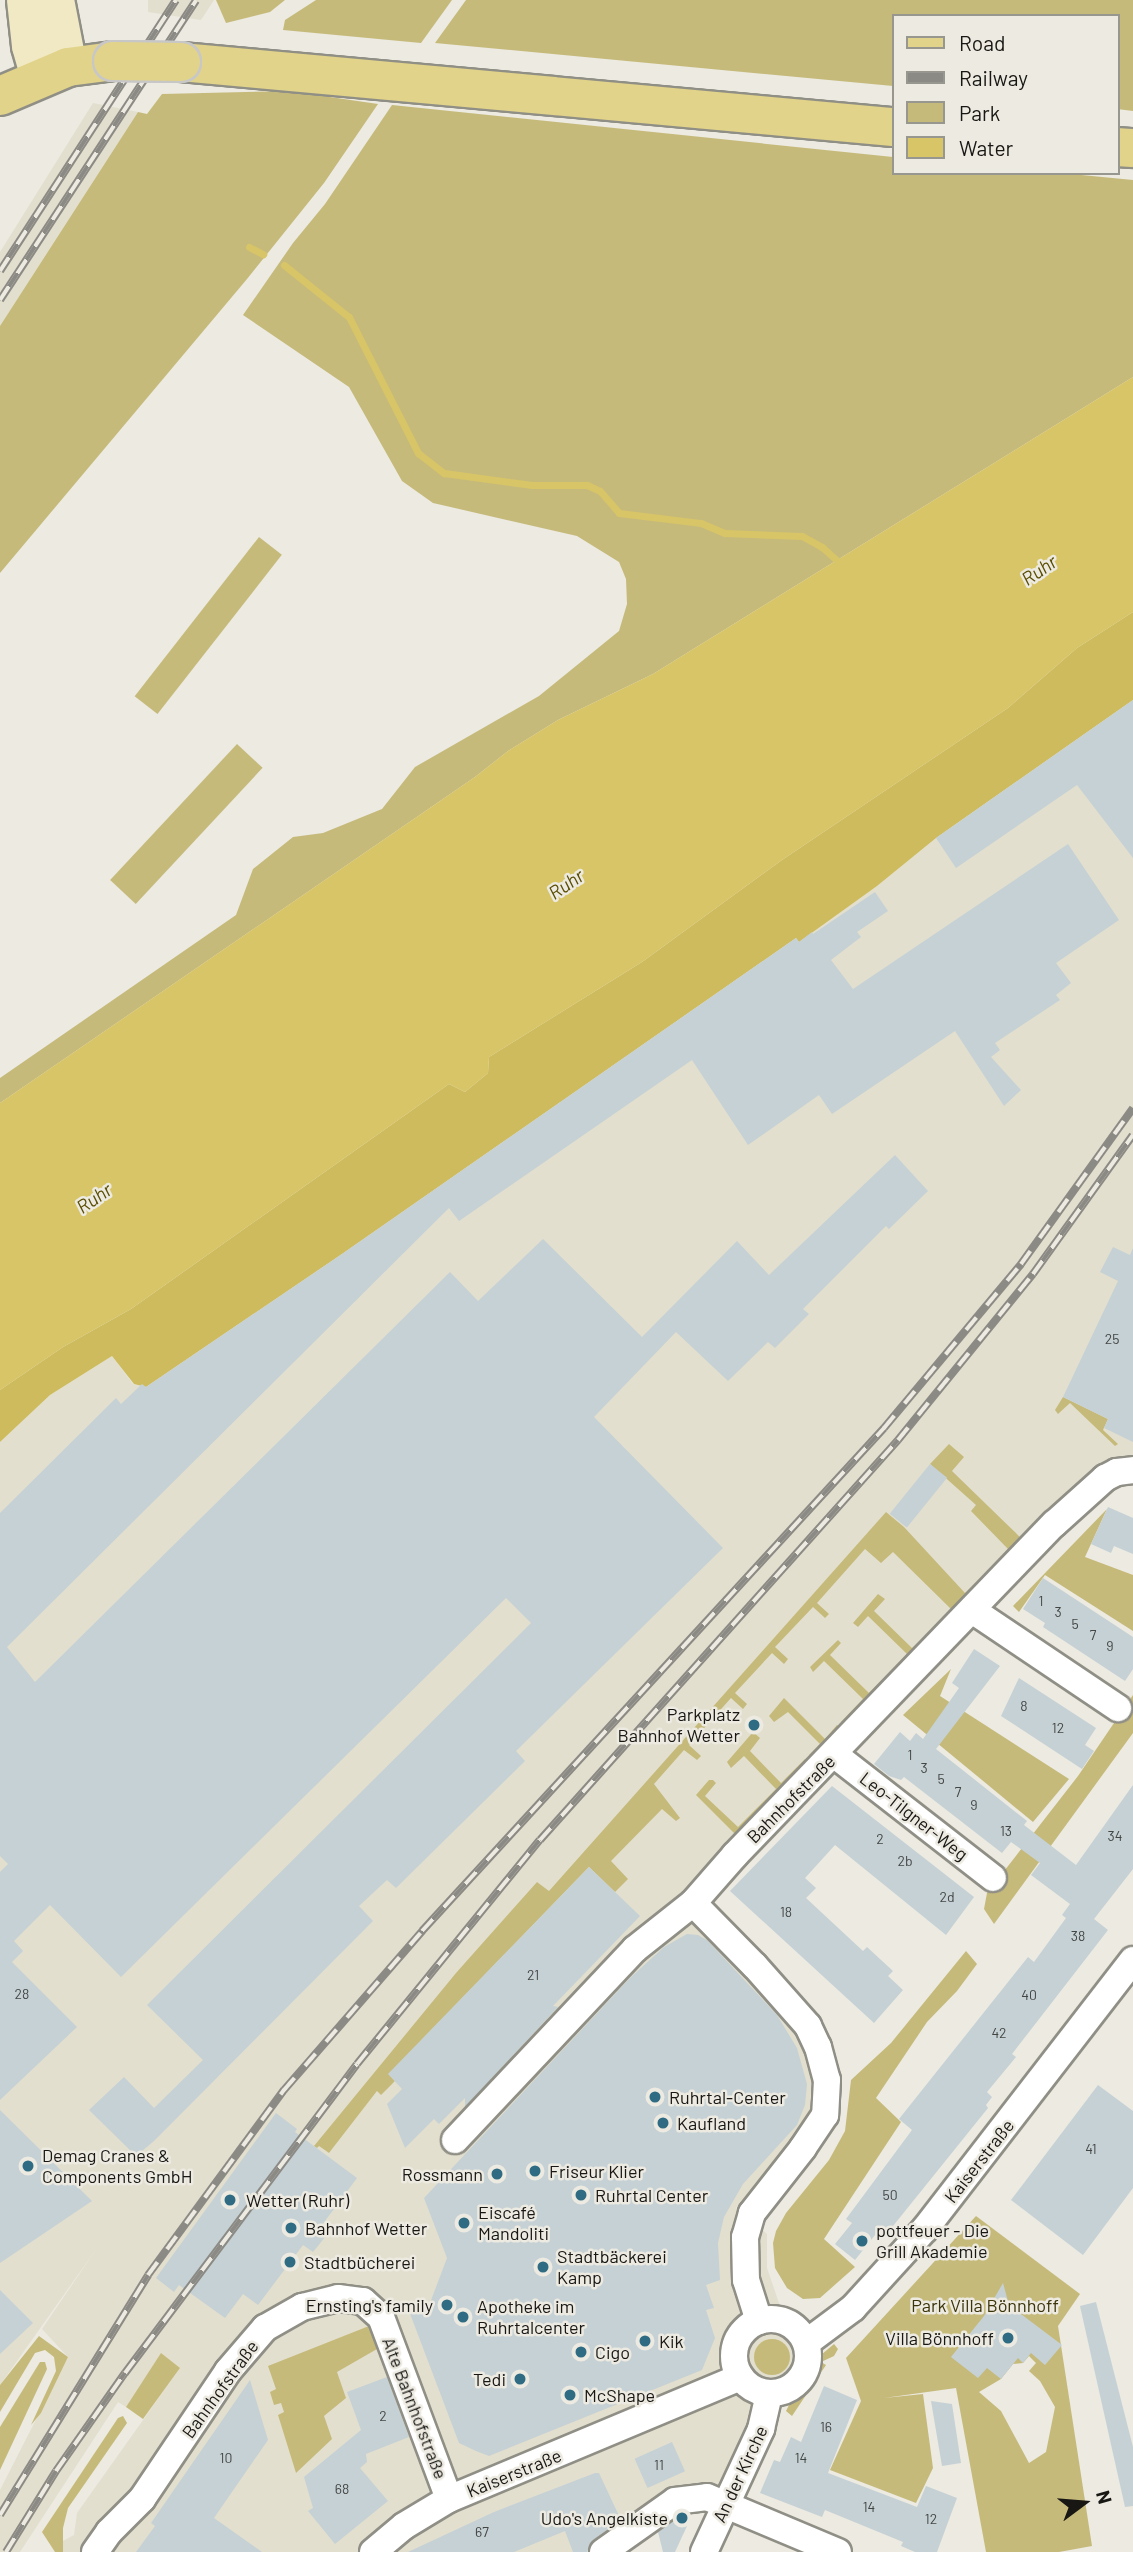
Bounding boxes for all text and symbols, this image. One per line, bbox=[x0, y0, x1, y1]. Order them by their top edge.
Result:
legend bbox=[892, 14, 1119, 175]
text: Road bbox=[959, 30, 1005, 55]
text: Railway bbox=[959, 65, 1028, 90]
text: Park bbox=[959, 100, 1000, 125]
text: Water bbox=[959, 135, 1013, 160]
water label: Ruhr bbox=[1017, 550, 1061, 590]
water label: Ruhr bbox=[544, 864, 588, 904]
water label: Ruhr bbox=[72, 1178, 116, 1218]
house number: 25 bbox=[1105, 1331, 1119, 1347]
house number: 1 bbox=[1039, 1593, 1043, 1609]
house number: 3 bbox=[1054, 1604, 1062, 1620]
house number: 5 bbox=[1071, 1616, 1079, 1632]
house number: 7 bbox=[1090, 1627, 1096, 1643]
house number: 9 bbox=[1106, 1638, 1114, 1654]
house number: 8 bbox=[1020, 1698, 1028, 1714]
place label: Parkplatz Bahnhof Wetter bbox=[618, 1704, 740, 1746]
marker: Parkplatz Bahnhof Wetter bbox=[746, 1717, 762, 1733]
house number: 12 bbox=[1052, 1720, 1064, 1736]
house number: 1 bbox=[908, 1747, 912, 1763]
street label: Bahnhofstraße bbox=[742, 1750, 840, 1848]
house number: 3 bbox=[920, 1760, 928, 1776]
street label: Leo-Tilgner-Weg bbox=[856, 1767, 972, 1865]
house number: 5 bbox=[937, 1771, 945, 1787]
house number: 7 bbox=[955, 1784, 961, 1800]
house number: 9 bbox=[970, 1797, 978, 1813]
house number: 13 bbox=[1000, 1823, 1012, 1839]
house number: 34 bbox=[1108, 1828, 1122, 1844]
house number: 2 bbox=[876, 1831, 884, 1847]
house number: 2b bbox=[897, 1853, 913, 1869]
house number: 2d bbox=[939, 1889, 955, 1905]
house number: 18 bbox=[780, 1904, 792, 1920]
house number: 38 bbox=[1071, 1928, 1085, 1944]
house number: 21 bbox=[527, 1967, 539, 1983]
house number: 28 bbox=[15, 1986, 29, 2002]
house number: 40 bbox=[1021, 1987, 1037, 2003]
house number: 42 bbox=[991, 2025, 1007, 2041]
place label: Ruhrtal-Center bbox=[669, 2086, 786, 2108]
marker: Ruhrtal-Center bbox=[647, 2089, 663, 2105]
place label: Kaufland bbox=[677, 2112, 746, 2134]
marker: Kaufland bbox=[655, 2115, 671, 2131]
street label: Kaiserstraße bbox=[940, 2115, 1018, 2207]
house number: 41 bbox=[1085, 2141, 1097, 2157]
place label: Demag Cranes & Components GmbH bbox=[42, 2145, 192, 2188]
marker: Demag Cranes & Components GmbH bbox=[20, 2158, 36, 2174]
place label: Friseur Klier bbox=[549, 2160, 644, 2182]
place label: Rossmann bbox=[402, 2163, 483, 2185]
marker: Friseur Klier bbox=[527, 2163, 543, 2179]
marker: Rossmann bbox=[489, 2166, 505, 2182]
place label: Ruhrtal Center bbox=[595, 2184, 708, 2206]
marker: Ruhrtal Center bbox=[573, 2187, 589, 2203]
house number: 50 bbox=[882, 2187, 898, 2203]
place label: Wetter (Ruhr) bbox=[246, 2189, 349, 2211]
marker: Wetter (Ruhr) bbox=[220, 2190, 240, 2210]
place label: Eiscafé Mandoliti bbox=[478, 2202, 549, 2244]
marker: Eiscafé Mandoliti bbox=[456, 2215, 472, 2231]
place label: Bahnhof Wetter bbox=[305, 2217, 427, 2239]
marker: Bahnhof Wetter bbox=[283, 2220, 299, 2236]
place label: pottfeuer - Die Grill Akademie bbox=[876, 2220, 989, 2262]
marker: pottfeuer - Die Grill Akademie bbox=[854, 2233, 870, 2249]
place label: Stadtbäckerei Kamp bbox=[557, 2246, 667, 2288]
place label: Stadtbücherei bbox=[304, 2251, 415, 2273]
marker: Stadtbücherei bbox=[282, 2254, 298, 2270]
marker: Stadtbäckerei Kamp bbox=[535, 2259, 551, 2275]
place label: Ernsting's family bbox=[306, 2294, 433, 2316]
park label: Park Villa Bönnhoff bbox=[911, 2294, 1059, 2316]
place label: Apotheke im Ruhrtalcenter bbox=[477, 2296, 585, 2338]
marker: Ernsting's family bbox=[439, 2297, 455, 2313]
marker: Apotheke im Ruhrtalcenter bbox=[455, 2309, 471, 2325]
place label: Villa Bönnhoff bbox=[885, 2327, 994, 2349]
place label: Kik bbox=[659, 2330, 684, 2352]
marker: Villa Bönnhoff bbox=[1000, 2330, 1016, 2346]
marker: Kik bbox=[637, 2333, 653, 2349]
street label: Alte Bahnhofstraße bbox=[378, 2334, 452, 2482]
street label: Bahnhofstraße bbox=[177, 2336, 263, 2442]
place label: Cigo bbox=[595, 2341, 630, 2363]
marker: Cigo bbox=[573, 2344, 589, 2360]
place label: Tedi bbox=[473, 2368, 506, 2390]
marker: Tedi bbox=[512, 2371, 528, 2387]
place label: McShape bbox=[584, 2384, 655, 2406]
marker: McShape bbox=[562, 2387, 578, 2403]
house number: 2 bbox=[379, 2408, 387, 2424]
house number: 16 bbox=[820, 2419, 832, 2435]
street label: An der Kirche bbox=[708, 2422, 772, 2526]
street label: Kaiserstraße bbox=[464, 2444, 564, 2502]
house number: 10 bbox=[220, 2450, 232, 2466]
house number: 14 bbox=[795, 2450, 807, 2466]
house number: 11 bbox=[654, 2457, 664, 2473]
north arrow bbox=[1049, 2468, 1119, 2538]
house number: 68 bbox=[335, 2481, 349, 2497]
text: N bbox=[1092, 2488, 1117, 2506]
house number: 14 bbox=[863, 2499, 875, 2515]
place label: Udo's Angelkiste bbox=[541, 2507, 668, 2529]
marker: Udo's Angelkiste bbox=[674, 2510, 690, 2526]
house number: 12 bbox=[925, 2511, 937, 2527]
house number: 67 bbox=[475, 2524, 489, 2540]

